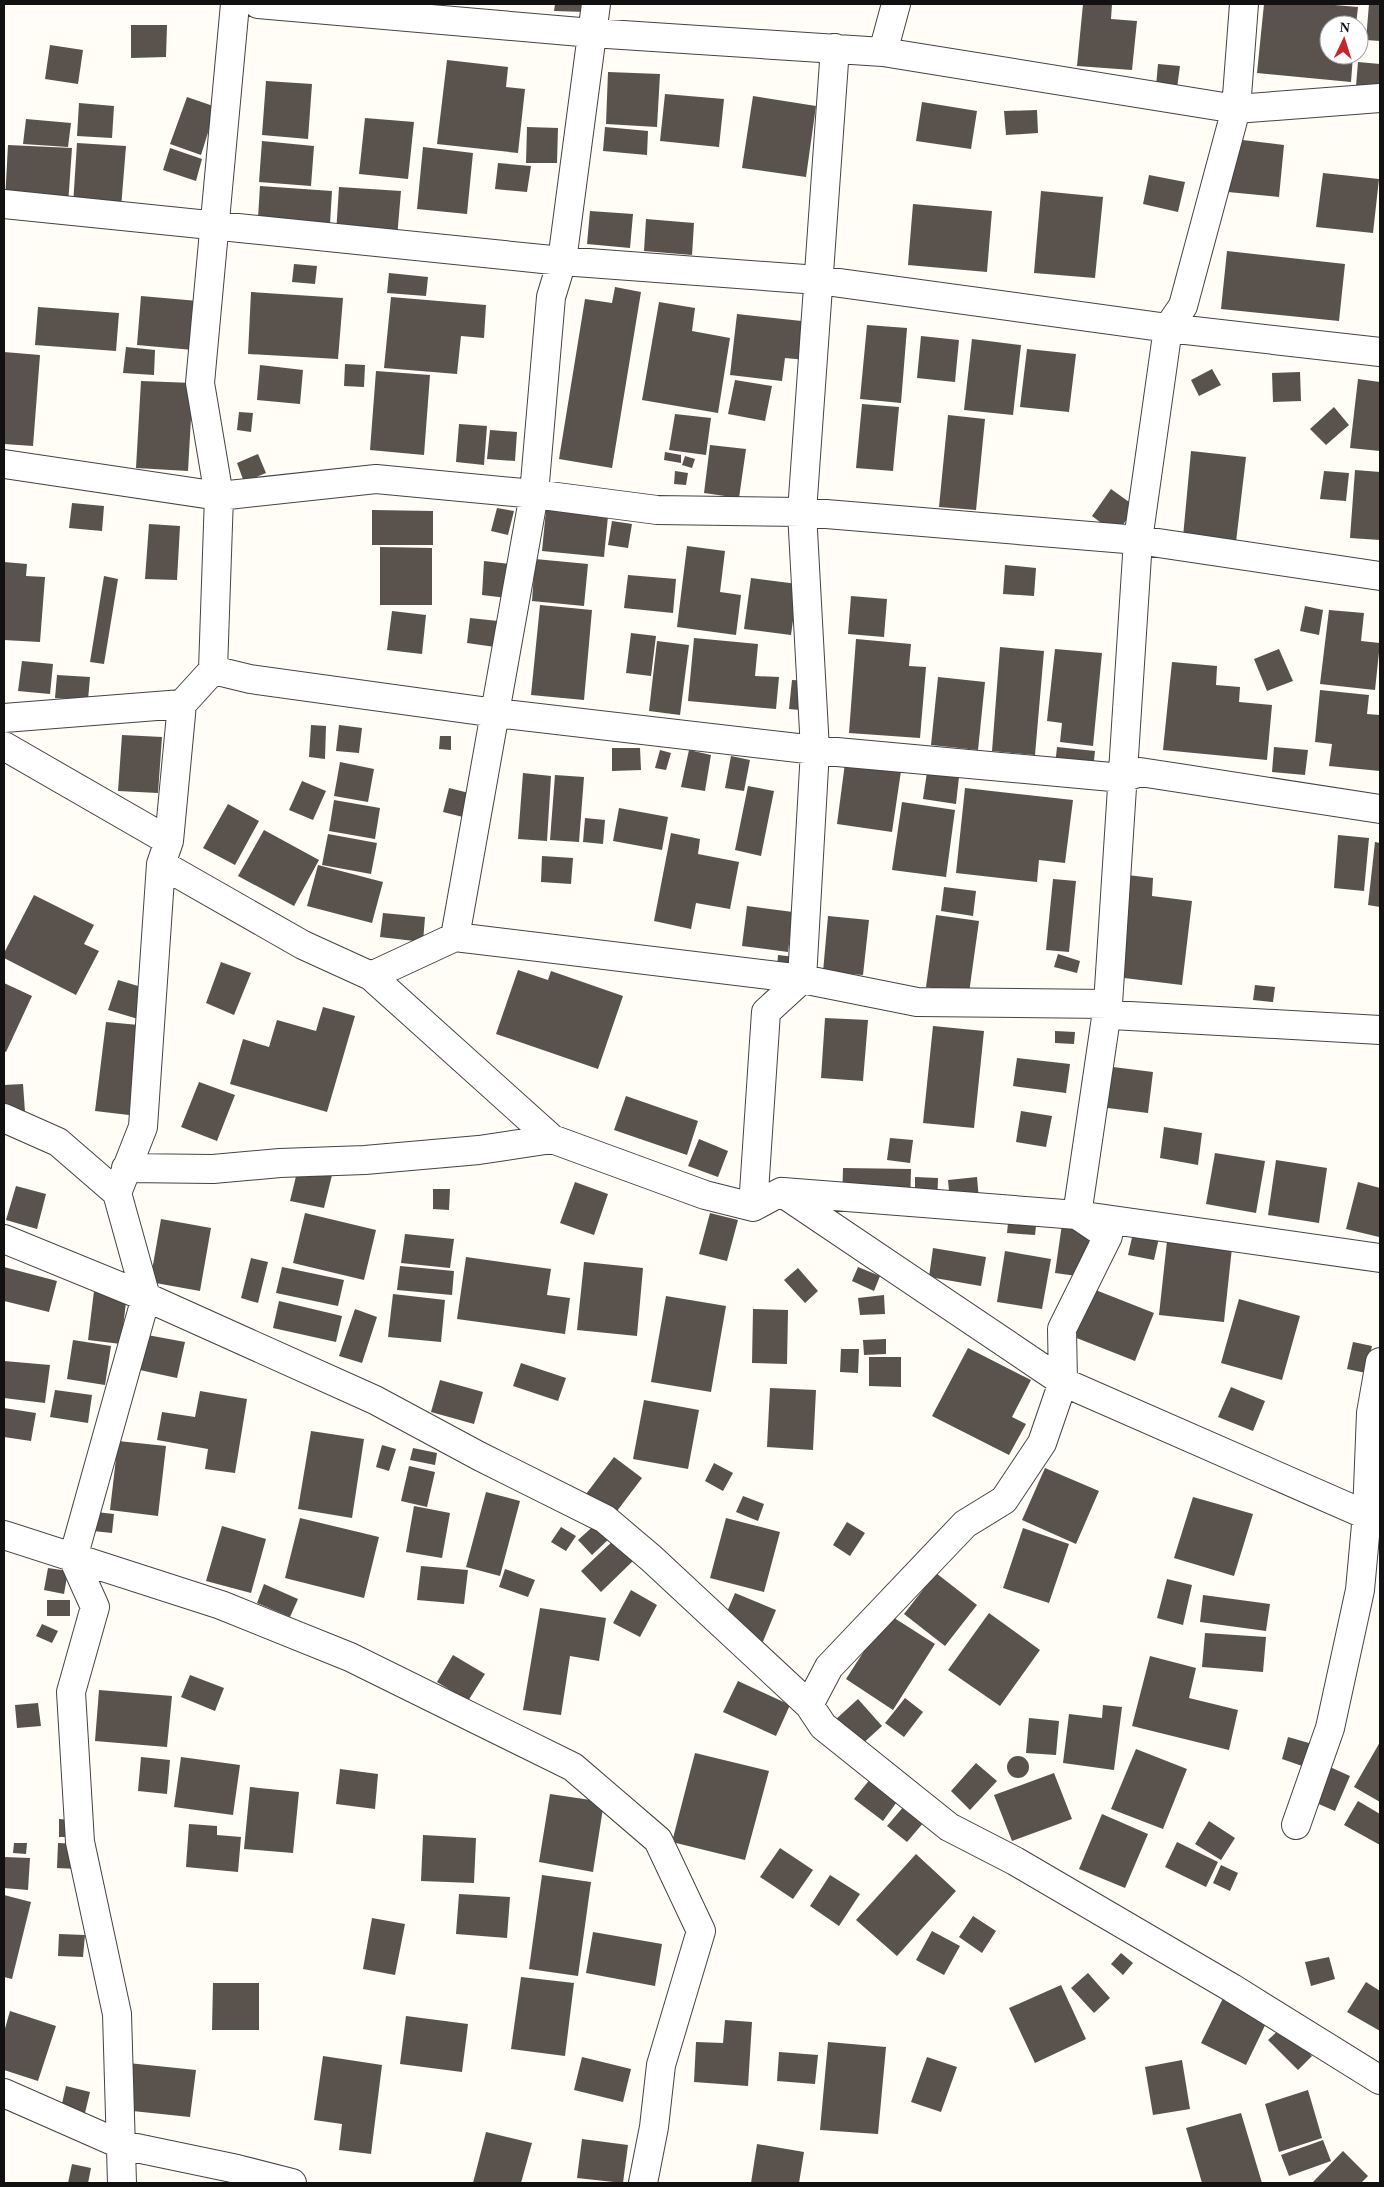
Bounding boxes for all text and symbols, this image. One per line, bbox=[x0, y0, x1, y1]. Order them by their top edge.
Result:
north arrow bbox=[1319, 15, 1369, 65]
text: N bbox=[1339, 20, 1350, 35]

